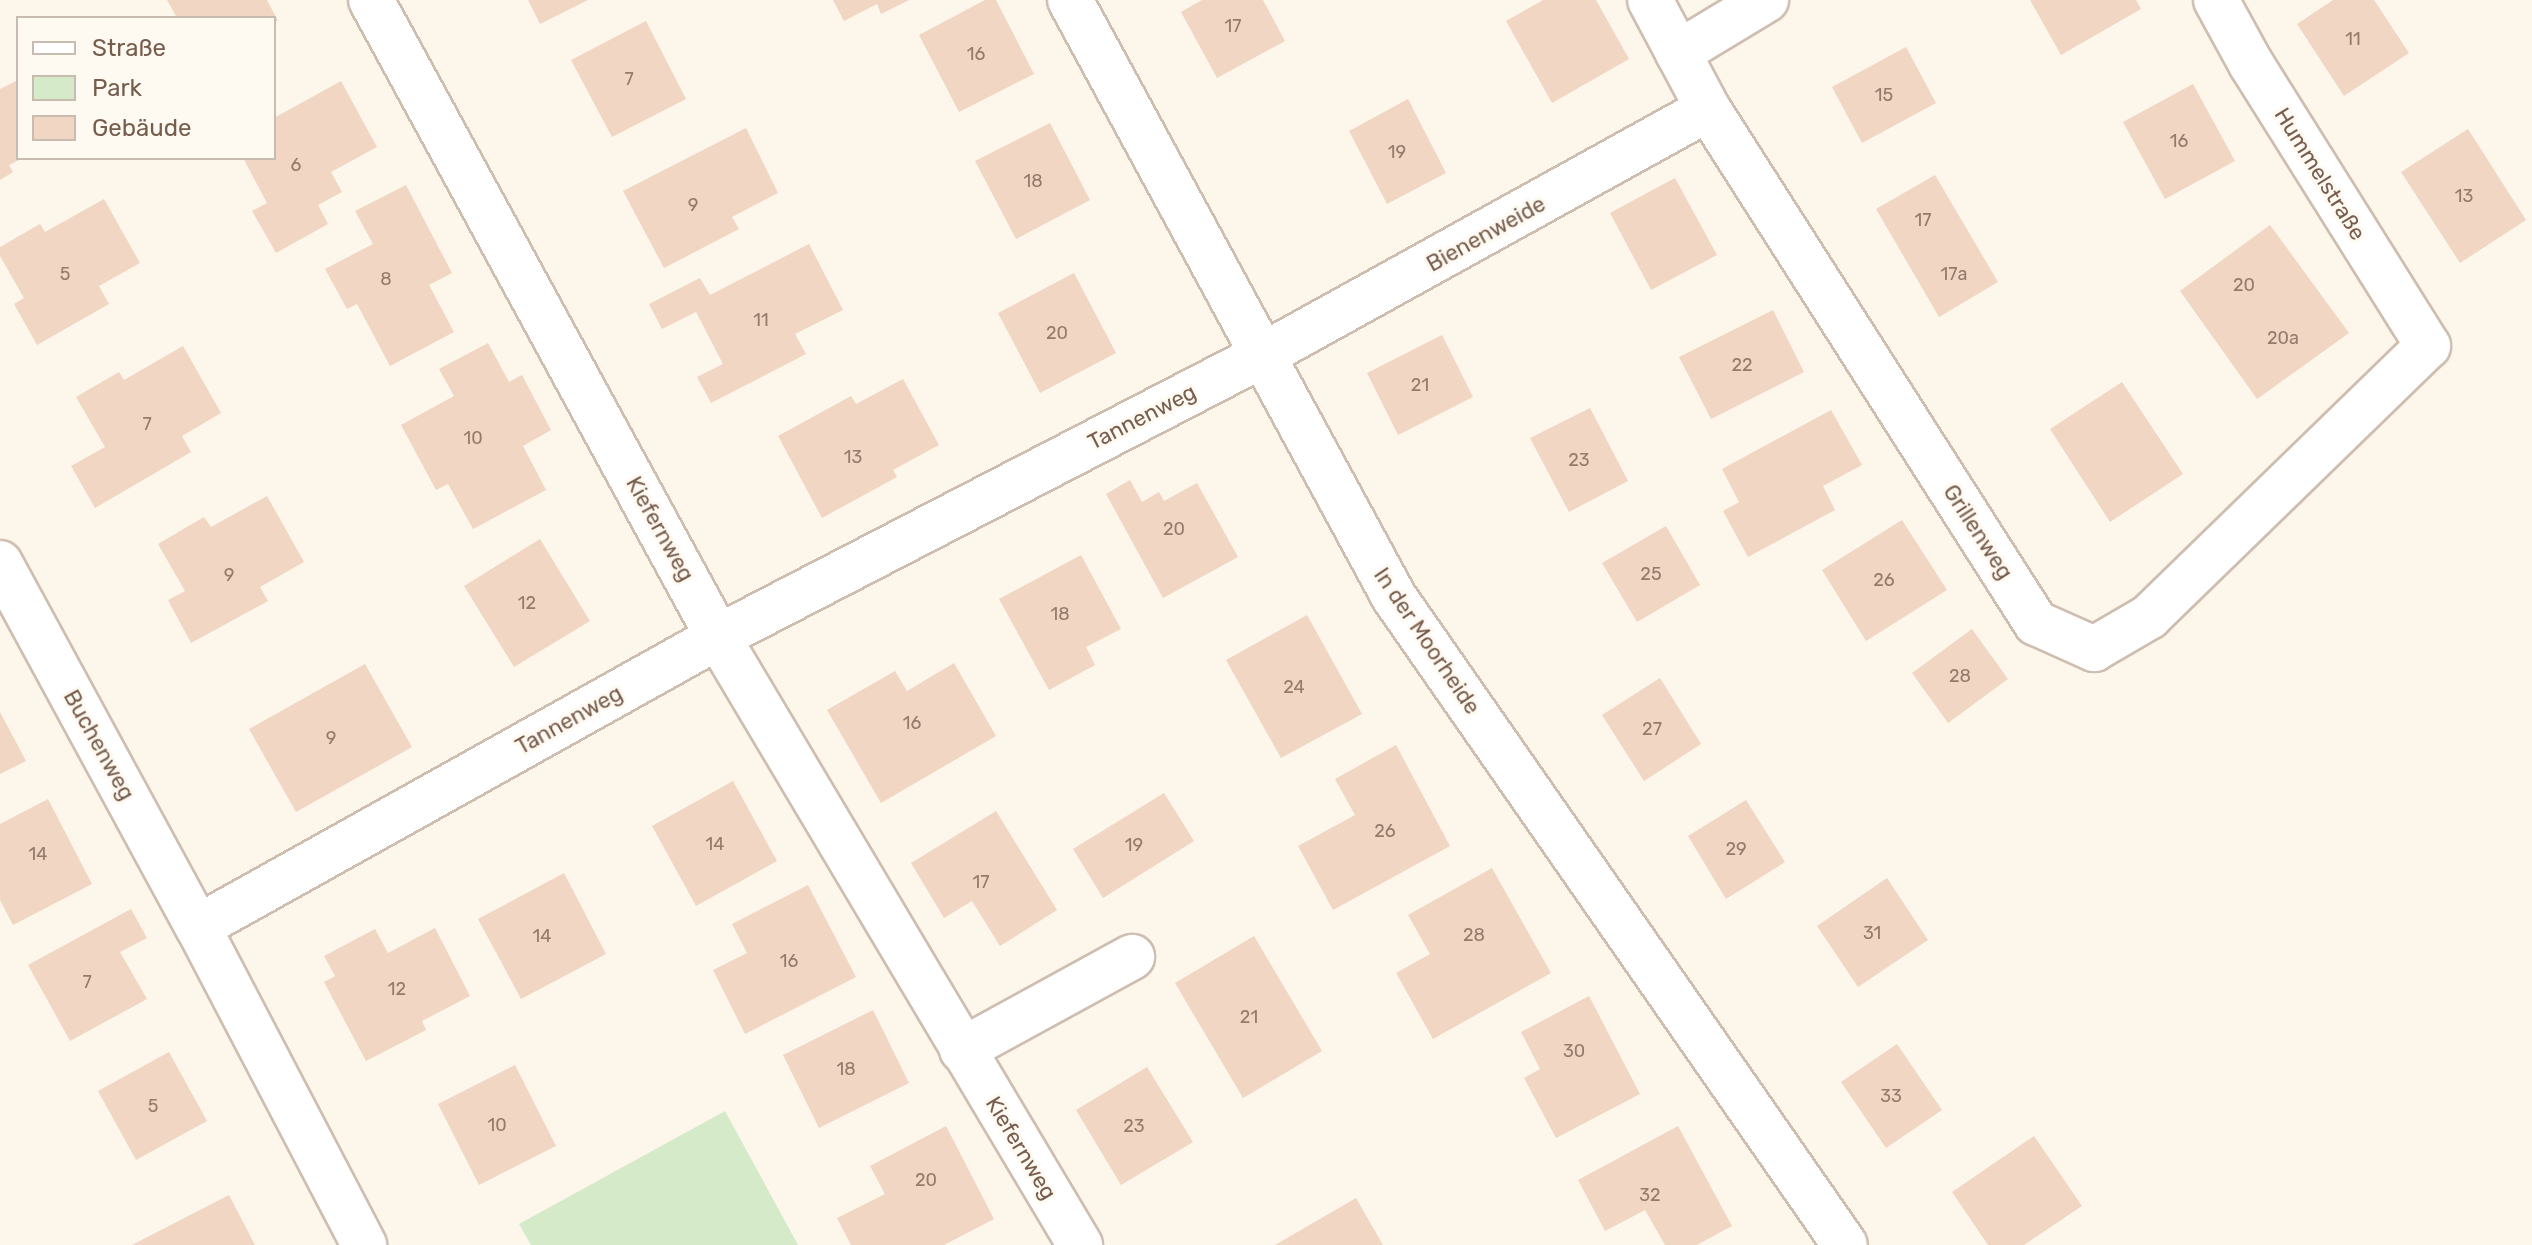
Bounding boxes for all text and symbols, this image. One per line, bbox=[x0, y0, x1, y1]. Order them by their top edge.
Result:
house number: 17 bbox=[1225, 15, 1241, 37]
legend bbox=[16, 16, 276, 160]
house number: 11 bbox=[2345, 28, 2361, 50]
text: Straße bbox=[92, 34, 166, 62]
house number: 16 bbox=[967, 43, 985, 65]
house number: 7 bbox=[624, 68, 634, 90]
text: Park bbox=[92, 74, 142, 102]
house number: 15 bbox=[1875, 84, 1893, 106]
street label: Hummelstraße bbox=[2269, 103, 2371, 245]
text: Gebäude bbox=[92, 114, 191, 142]
house number: 16 bbox=[2170, 130, 2188, 152]
house number: 19 bbox=[1388, 141, 1406, 163]
house number: 6 bbox=[291, 154, 301, 176]
house number: 18 bbox=[1023, 170, 1043, 192]
house number: 13 bbox=[2455, 185, 2473, 207]
street label: Bienenweide bbox=[1422, 191, 1550, 277]
house number: 9 bbox=[688, 194, 698, 216]
house number: 17 bbox=[1915, 209, 1931, 231]
house number: 5 bbox=[60, 263, 70, 285]
house number: 17a bbox=[1941, 263, 1967, 285]
house number: 8 bbox=[380, 268, 392, 290]
house number: 20 bbox=[2233, 274, 2255, 296]
house number: 11 bbox=[753, 309, 769, 331]
house number: 20 bbox=[1046, 322, 1068, 344]
house number: 20a bbox=[2267, 327, 2299, 349]
house number: 22 bbox=[1731, 354, 1753, 376]
house number: 21 bbox=[1411, 374, 1429, 396]
street label: Tannenweg bbox=[1084, 378, 1200, 456]
house number: 7 bbox=[142, 413, 152, 435]
house number: 10 bbox=[463, 427, 483, 449]
house number: 13 bbox=[844, 446, 862, 468]
house number: 23 bbox=[1568, 449, 1590, 471]
street label: Kiefernweg bbox=[620, 472, 700, 586]
street label: Grillenweg bbox=[1938, 480, 2018, 584]
house number: 20 bbox=[1163, 518, 1185, 540]
street label: In der Moorheide bbox=[1368, 563, 1486, 719]
house number: 25 bbox=[1640, 563, 1662, 585]
house number: 9 bbox=[224, 564, 234, 586]
house number: 26 bbox=[1873, 569, 1895, 591]
house number: 12 bbox=[518, 592, 536, 614]
house number: 18 bbox=[1050, 603, 1070, 625]
house number: 28 bbox=[1949, 665, 1971, 687]
house number: 24 bbox=[1283, 676, 1305, 698]
street label: Tannenweg bbox=[511, 680, 627, 760]
street label: Buchenweg bbox=[58, 685, 140, 805]
house number: 16 bbox=[903, 712, 921, 734]
house number: 27 bbox=[1642, 718, 1662, 740]
house number: 9 bbox=[326, 727, 336, 749]
house number: 26 bbox=[1374, 820, 1396, 842]
house number: 14 bbox=[706, 833, 724, 855]
house number: 19 bbox=[1125, 834, 1143, 856]
house number: 29 bbox=[1725, 838, 1747, 860]
house number: 14 bbox=[29, 843, 47, 865]
house number: 17 bbox=[973, 871, 989, 893]
house number: 31 bbox=[1863, 922, 1881, 944]
house number: 28 bbox=[1463, 924, 1485, 946]
house number: 14 bbox=[533, 925, 551, 947]
house number: 16 bbox=[780, 950, 798, 972]
house number: 7 bbox=[82, 971, 92, 993]
house number: 12 bbox=[388, 978, 406, 1000]
house number: 21 bbox=[1240, 1006, 1258, 1028]
house number: 30 bbox=[1563, 1040, 1585, 1062]
house number: 18 bbox=[836, 1058, 856, 1080]
house number: 33 bbox=[1880, 1085, 1902, 1107]
street label: Kiefernweg bbox=[980, 1092, 1062, 1204]
house number: 5 bbox=[148, 1095, 158, 1117]
house number: 10 bbox=[487, 1114, 507, 1136]
house number: 23 bbox=[1123, 1115, 1145, 1137]
house number: 20 bbox=[915, 1169, 937, 1191]
house number: 32 bbox=[1639, 1184, 1661, 1206]

